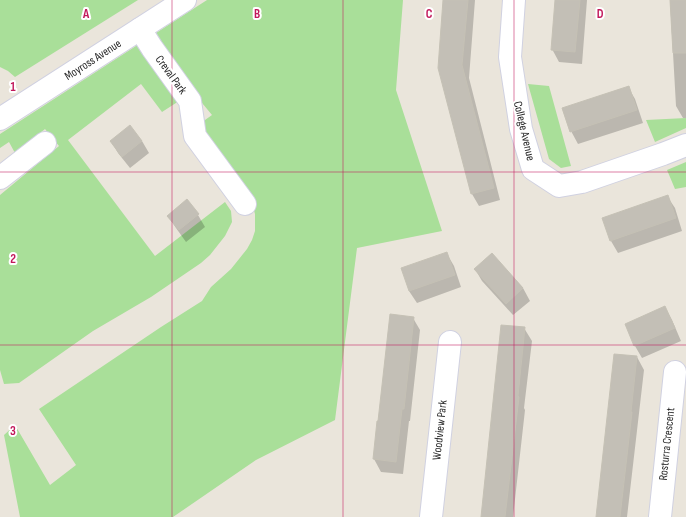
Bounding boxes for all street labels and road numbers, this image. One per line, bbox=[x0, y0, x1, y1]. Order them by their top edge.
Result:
street label: Moyross Avenue bbox=[62, 36, 124, 84]
street label: Creval Park bbox=[152, 53, 190, 98]
street label: College Avenue bbox=[510, 100, 538, 162]
street label: Woodview Park bbox=[429, 399, 451, 461]
street label: Rosturra Crescent bbox=[656, 406, 678, 481]

